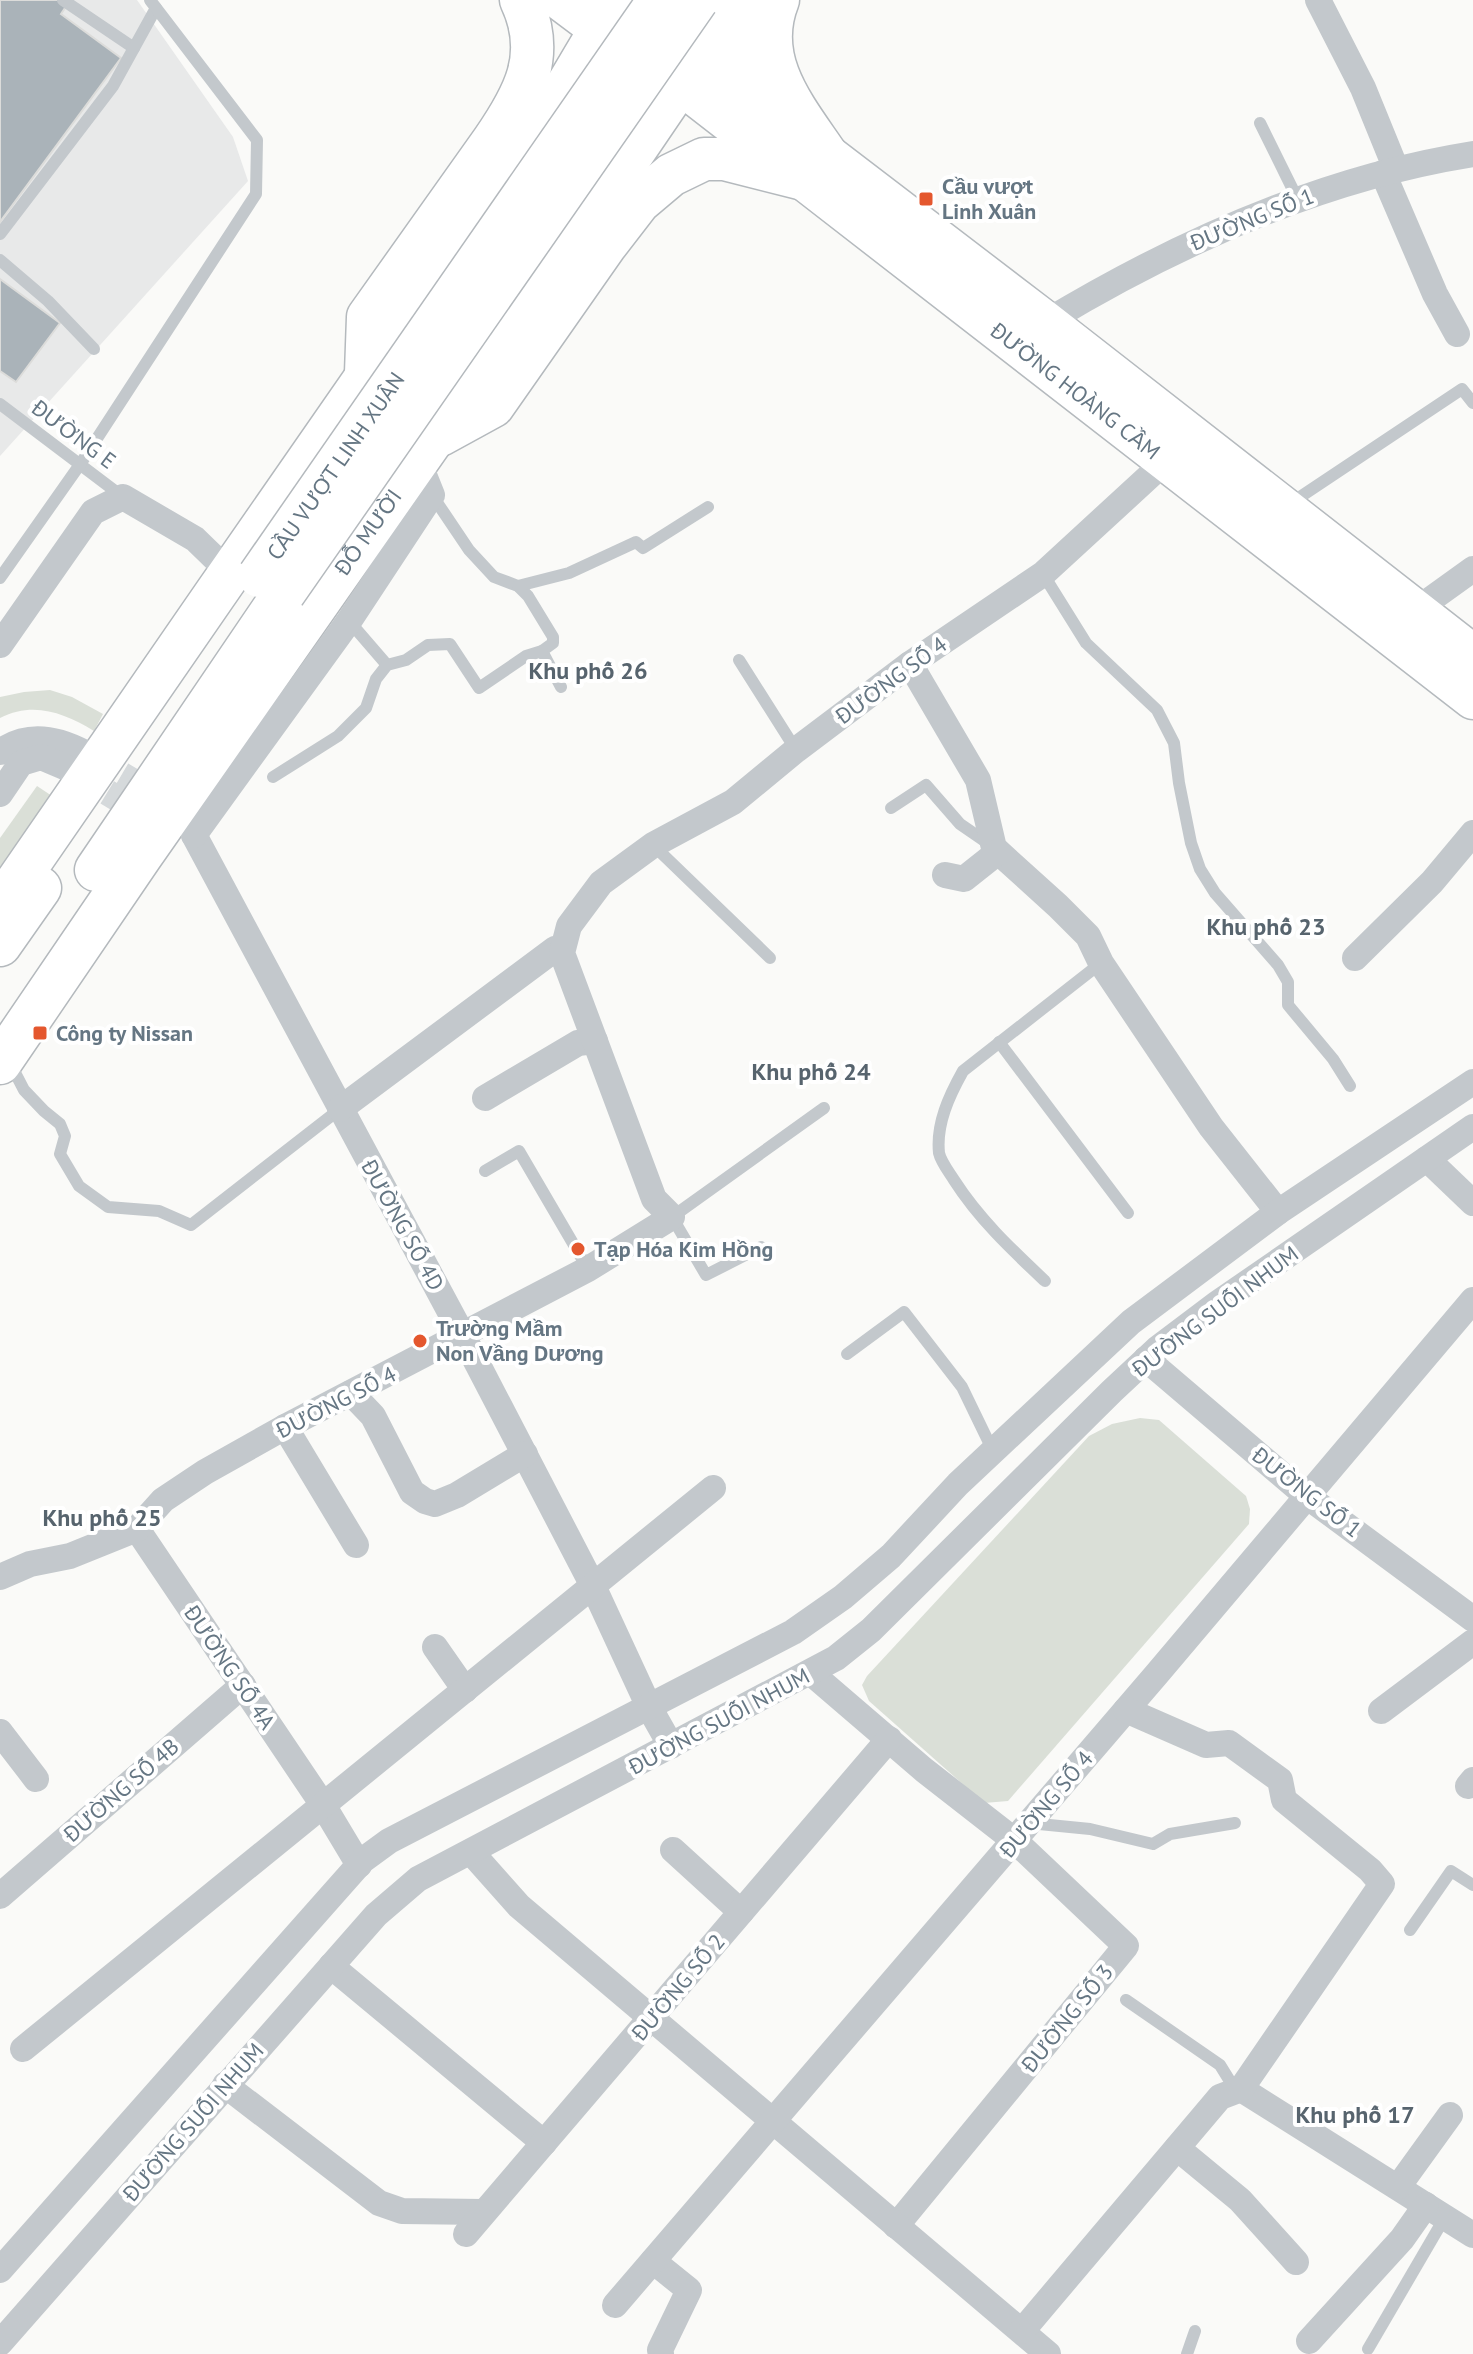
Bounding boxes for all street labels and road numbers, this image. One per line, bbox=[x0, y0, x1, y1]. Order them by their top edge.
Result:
street label: ĐƯỜNG SỐ 1 bbox=[1185, 182, 1318, 257]
street label: ĐƯỜNG HOÀNG CẦM bbox=[984, 316, 1166, 465]
street label: CẦU VƯỢT LINH XUÂN bbox=[260, 367, 410, 565]
street label: ĐƯỜNG E bbox=[26, 393, 122, 475]
street label: ĐỖ MƯỜI bbox=[327, 483, 408, 581]
street label: ĐƯỜNG SỐ 4 bbox=[829, 630, 952, 730]
street label: ĐƯỜNG SỐ 4D bbox=[355, 1154, 450, 1295]
street label: ĐƯỜNG SUỐI NHUM bbox=[1126, 1239, 1304, 1383]
street label: ĐƯỜNG SỐ 4 bbox=[270, 1360, 401, 1445]
street label: ĐƯỜNG SỐ 1 bbox=[1246, 1440, 1367, 1543]
street label: ĐƯỜNG SỐ 4A bbox=[178, 1599, 282, 1735]
street label: ĐƯỜNG SUỐI NHUM bbox=[623, 1661, 814, 1781]
street label: ĐƯỜNG SỐ 4B bbox=[57, 1732, 184, 1848]
street label: ĐƯỜNG SỐ 4 bbox=[993, 1745, 1099, 1864]
street label: ĐƯỜNG SỐ 2 bbox=[625, 1928, 731, 2047]
street label: ĐƯỜNG SỐ 3 bbox=[1014, 1958, 1119, 2078]
street label: ĐƯỜNG SUỐI NHUM bbox=[116, 2037, 269, 2208]

